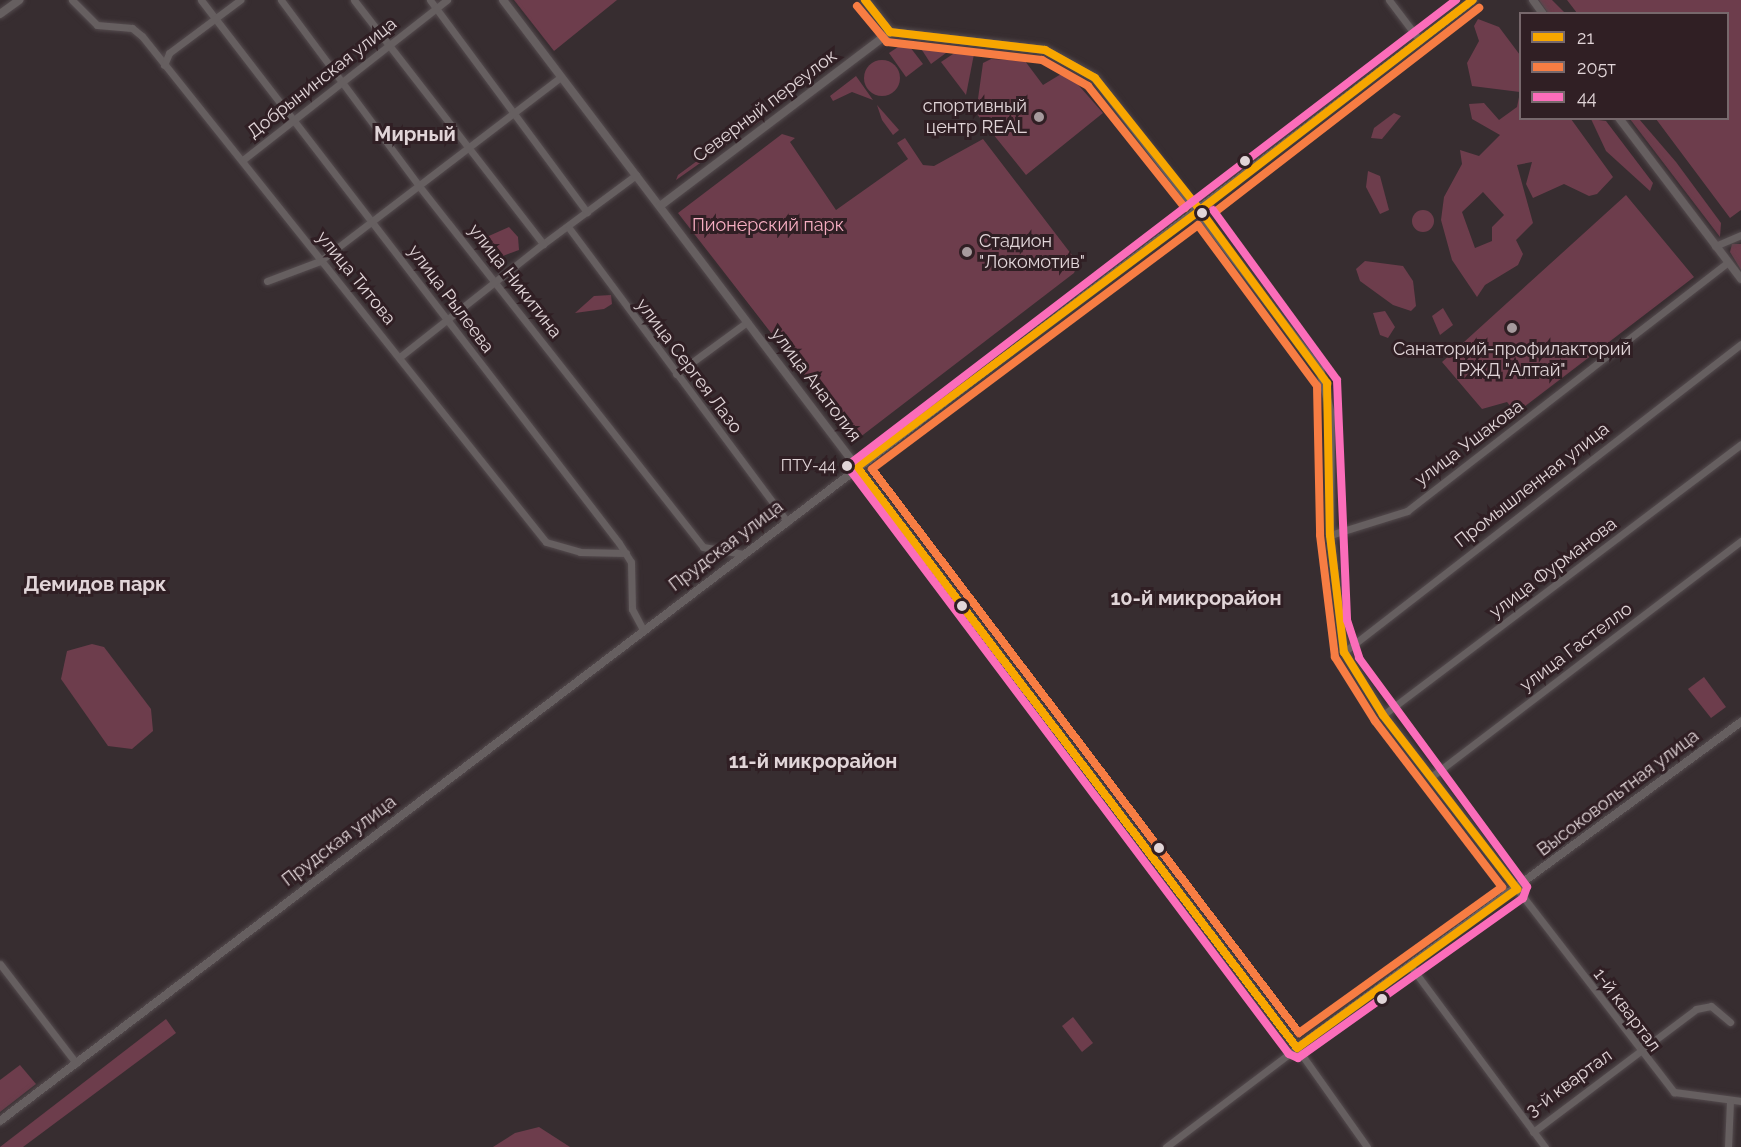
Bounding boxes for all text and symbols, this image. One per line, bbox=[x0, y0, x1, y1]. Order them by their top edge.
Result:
legend bbox=[1519, 12, 1729, 120]
street label: Добрынинская улица bbox=[243, 13, 401, 143]
text: 21 bbox=[1577, 27, 1594, 48]
street label: Северный переулок bbox=[689, 45, 841, 167]
text: 205т bbox=[1577, 57, 1616, 78]
text: 44 bbox=[1577, 87, 1597, 108]
place label: спортивный центр REAL bbox=[923, 96, 1027, 138]
marker: спортивный центр REAL bbox=[1032, 110, 1046, 124]
district label: Мирный bbox=[374, 122, 456, 146]
unlabelled marker bbox=[1239, 155, 1251, 167]
unlabelled marker bbox=[1196, 207, 1208, 219]
park label: Пионерский парк bbox=[692, 214, 844, 236]
street label: улица Никитина bbox=[464, 220, 566, 342]
street label: улица Титова bbox=[312, 227, 400, 329]
place label: Стадион "Локомотив" bbox=[979, 231, 1085, 274]
street label: улица Рылеева bbox=[403, 241, 499, 357]
marker: Стадион "Локомотив" bbox=[960, 245, 974, 259]
street label: улица Сергея Лазо bbox=[631, 294, 747, 438]
marker: Санаторий-профилакторий РЖД "Алтай" bbox=[1503, 319, 1521, 337]
street label: улица Анатолия bbox=[766, 324, 866, 446]
place label: Санаторий-профилакторий РЖД "Алтай" bbox=[1393, 339, 1631, 382]
street label: улица Ушакова bbox=[1411, 395, 1527, 491]
street label: Промышленная улица bbox=[1450, 418, 1614, 552]
place label: ПТУ-44 bbox=[781, 456, 836, 476]
marker: ПТУ-44 bbox=[841, 460, 853, 472]
street label: Прудская улица bbox=[665, 496, 787, 596]
street label: улица Фурманова bbox=[1485, 513, 1621, 623]
district label: Демидов парк bbox=[24, 572, 166, 596]
district label: 10-й микрорайон bbox=[1110, 586, 1282, 610]
street label: улица Гастелло bbox=[1516, 598, 1636, 696]
unlabelled marker bbox=[956, 600, 968, 612]
street label: Высоковольтная улица bbox=[1533, 725, 1703, 861]
district label: 11-й микрорайон bbox=[729, 749, 897, 773]
street label: Прудская улица bbox=[278, 791, 400, 891]
unlabelled marker bbox=[1153, 842, 1165, 854]
street label: 1-й квартал bbox=[1589, 964, 1665, 1056]
unlabelled marker bbox=[1376, 993, 1388, 1005]
street label: 3-й квартал bbox=[1522, 1045, 1616, 1121]

